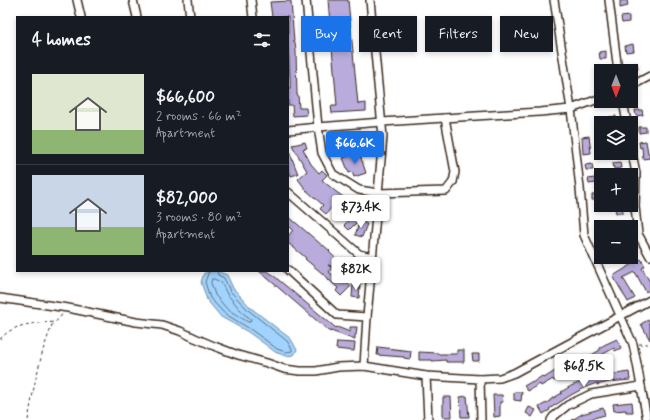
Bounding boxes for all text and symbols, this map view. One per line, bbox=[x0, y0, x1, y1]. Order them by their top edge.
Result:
chip: Buy bbox=[301, 16, 351, 52]
chip: Rent bbox=[359, 16, 417, 52]
chip: Filters bbox=[425, 16, 492, 52]
chip: New bbox=[500, 16, 553, 52]
text: 4 homes bbox=[32, 29, 91, 51]
icon: filters bbox=[251, 29, 273, 51]
north arrow bbox=[594, 64, 638, 108]
map controls bbox=[594, 64, 638, 264]
text: $66,600 bbox=[156, 86, 215, 108]
icon: home bbox=[64, 90, 112, 138]
text: 2 rooms · 66 m² bbox=[156, 108, 241, 125]
button: layers bbox=[594, 116, 638, 160]
text: Apartment bbox=[156, 125, 215, 142]
pin: $66.6K bbox=[322, 131, 388, 165]
text: $66.6K bbox=[335, 135, 375, 152]
button: + bbox=[594, 168, 638, 212]
text: $82,000 bbox=[156, 187, 218, 209]
icon: home bbox=[64, 191, 112, 239]
pin: $73.4K bbox=[328, 195, 394, 229]
text: $73.4K bbox=[341, 199, 381, 216]
text: 3 rooms · 80 m² bbox=[156, 209, 242, 226]
button: − bbox=[594, 220, 638, 264]
text: Apartment bbox=[156, 226, 215, 243]
pin: $82K bbox=[332, 257, 380, 291]
text: $82K bbox=[340, 261, 372, 278]
pin: $68.5K bbox=[551, 354, 617, 388]
text: $68.5K bbox=[563, 358, 605, 375]

